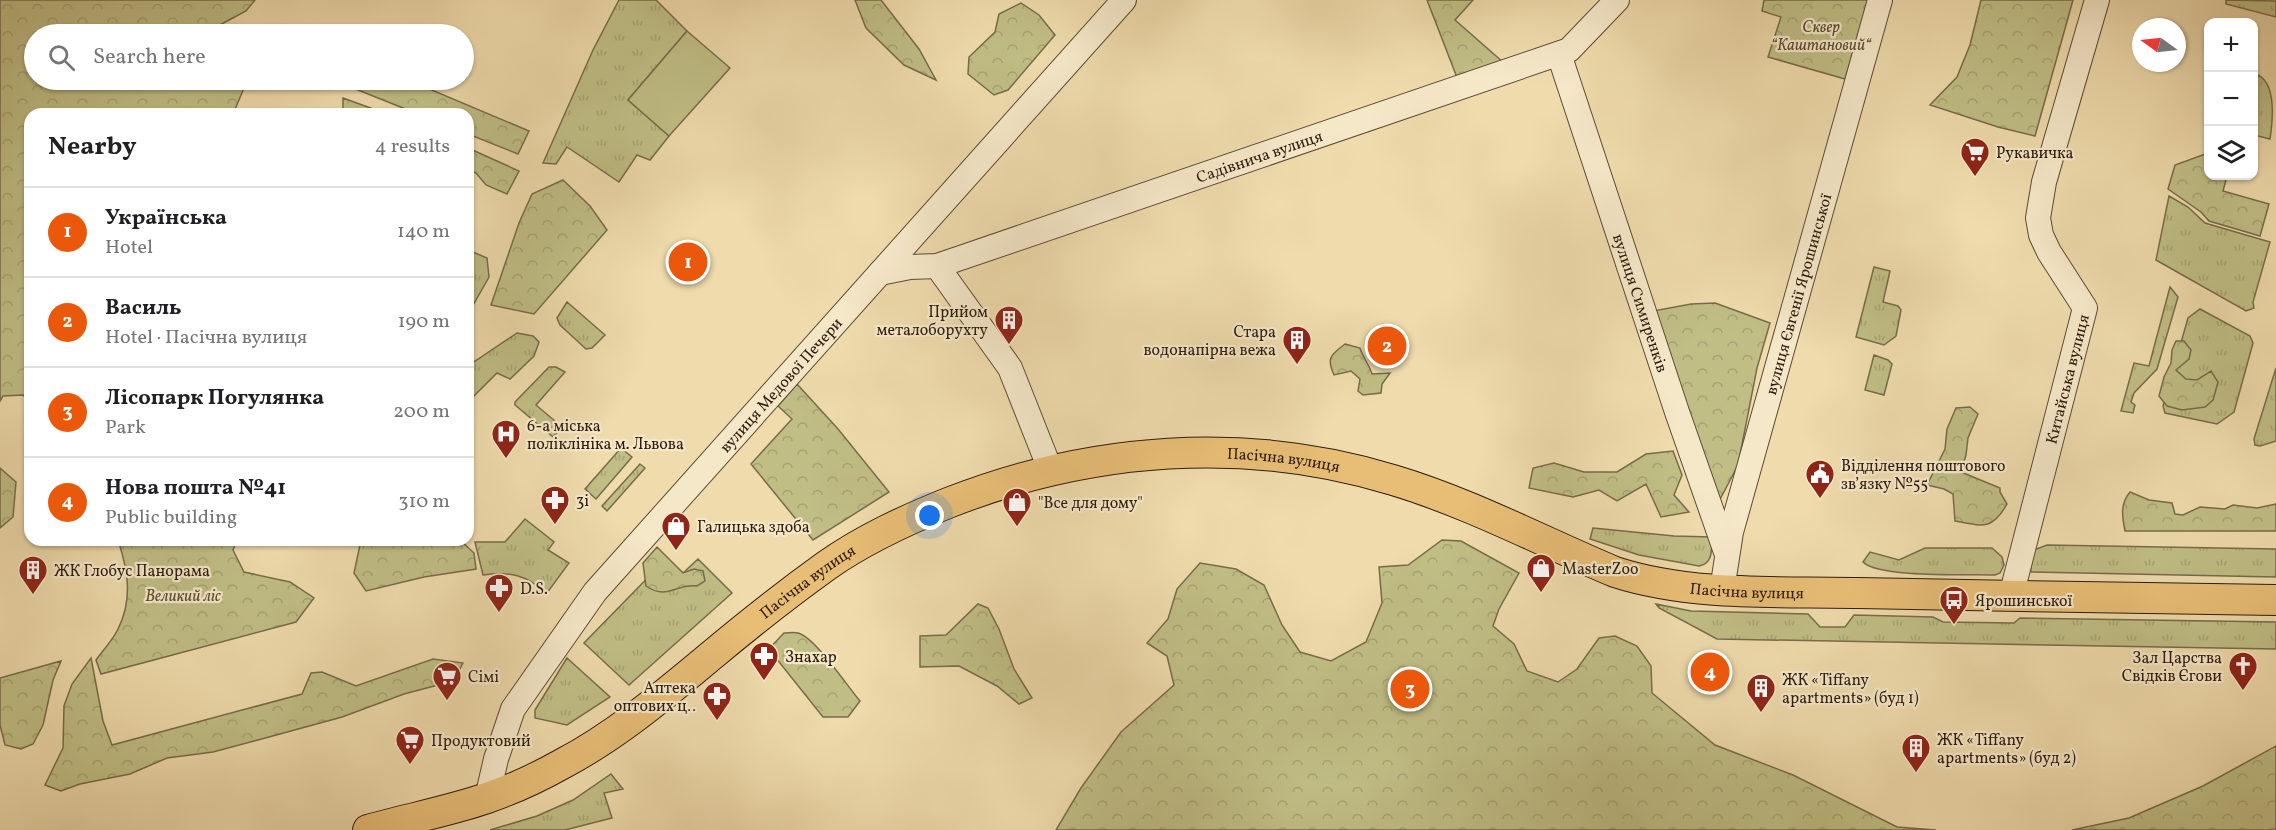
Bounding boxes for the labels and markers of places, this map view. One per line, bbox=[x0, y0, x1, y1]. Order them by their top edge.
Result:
supermarket icon: Рукавичка bbox=[1959, 136, 1991, 178]
place label: Рукавичка bbox=[1996, 143, 2073, 165]
pin: 1 bbox=[668, 240, 708, 284]
place label: Прийом металоборухту bbox=[877, 302, 988, 342]
building icon: Прийом металоборухту bbox=[993, 304, 1025, 346]
place label: Стара водонапірна вежа bbox=[1144, 322, 1276, 362]
building icon: Стара водонапірна вежа bbox=[1281, 324, 1313, 366]
pin: 2 bbox=[1368, 324, 1406, 368]
place label: 6-а міська поліклініка м. Львова bbox=[527, 416, 684, 456]
hospital icon: 6-а міська поліклініка м. Львова bbox=[490, 418, 522, 460]
place label: Відділення поштового зв’язку №55 bbox=[1841, 456, 2006, 496]
public building icon: Відділення поштового зв’язку №55 bbox=[1804, 458, 1836, 500]
pharmacy icon: 3і bbox=[539, 484, 571, 526]
shop icon: "Все для дому" bbox=[1001, 486, 1033, 528]
place label: 3і bbox=[576, 491, 589, 513]
place label: "Все для дому" bbox=[1038, 493, 1143, 515]
shop icon: Галицька здоба bbox=[660, 510, 692, 552]
place label: Галицька здоба bbox=[697, 517, 810, 539]
shop icon: MasterZoo bbox=[1525, 552, 1557, 594]
building icon: ЖК Глобус Панорама bbox=[17, 554, 49, 596]
place label: MasterZoo bbox=[1562, 559, 1639, 581]
place label: ЖК Глобус Панорама bbox=[54, 561, 210, 583]
pharmacy icon: D.S. bbox=[483, 572, 515, 614]
place label: D.S. bbox=[520, 579, 548, 601]
bus stop icon: Ярошинської bbox=[1938, 584, 1970, 626]
place label: Ярошинської bbox=[1975, 591, 2072, 613]
pharmacy icon: Знахар bbox=[748, 640, 780, 682]
place label: Знахар bbox=[785, 647, 837, 669]
place label: Зал Царства Свідків Єгови bbox=[2122, 648, 2222, 688]
pin: 4 bbox=[1690, 650, 1730, 694]
church icon: Зал Царства Свідків Єгови bbox=[2227, 650, 2259, 692]
supermarket icon: Сімі bbox=[431, 660, 463, 702]
pin: 3 bbox=[1390, 666, 1430, 712]
place label: Сімі bbox=[468, 667, 499, 689]
place label: ЖК «Tiffany apartments» (буд 1) bbox=[1782, 670, 1919, 710]
building icon: ЖК «Tiffany apartments» (буд 1) bbox=[1745, 672, 1777, 714]
place label: Аптека оптових ц‥ bbox=[614, 678, 696, 718]
pharmacy icon: Аптека оптових ц‥ bbox=[701, 680, 733, 722]
supermarket icon: Продуктовий bbox=[394, 724, 426, 766]
place label: ЖК «Tiffany apartments» (буд 2) bbox=[1937, 730, 2076, 770]
place label: Продуктовий bbox=[431, 731, 531, 753]
building icon: ЖК «Tiffany apartments» (буд 2) bbox=[1900, 732, 1932, 774]

